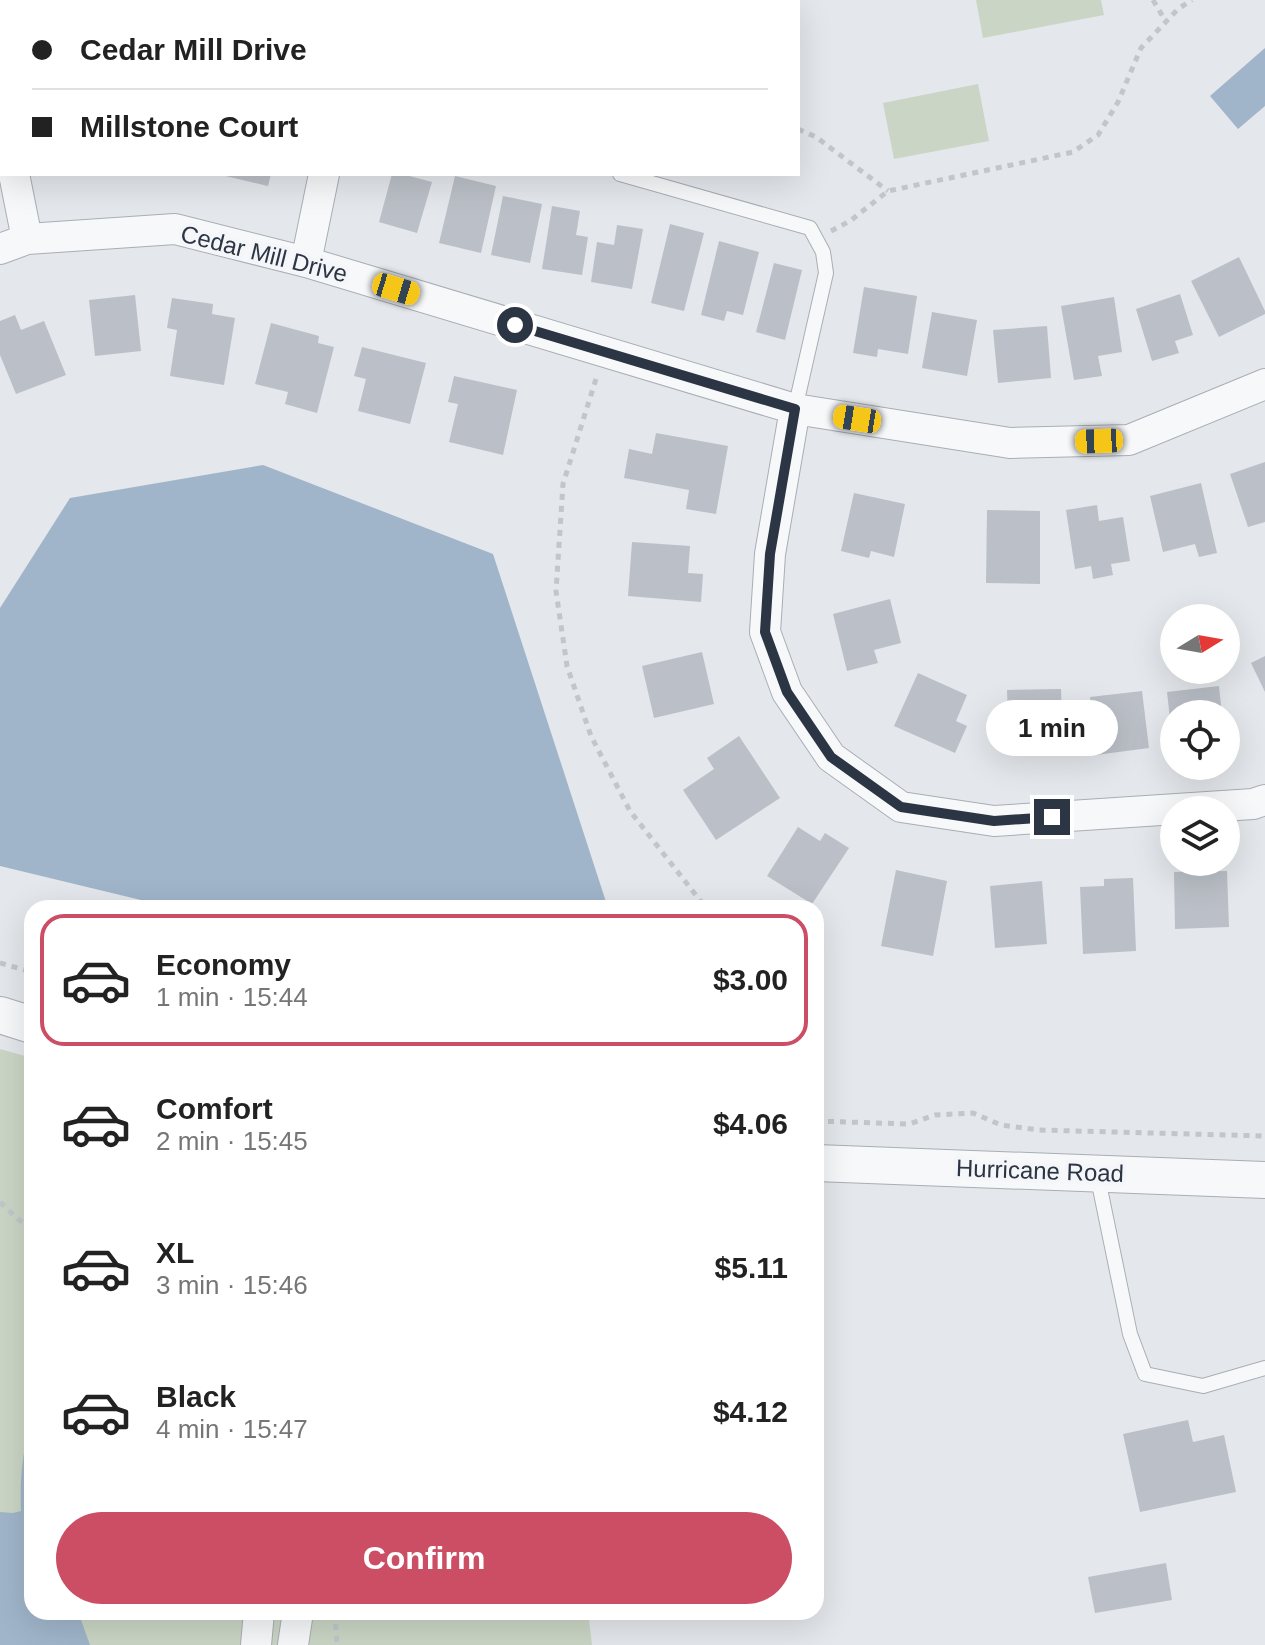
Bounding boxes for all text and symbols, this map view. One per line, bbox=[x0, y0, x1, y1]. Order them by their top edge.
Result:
text: Cedar Mill Drive bbox=[80, 33, 307, 66]
text: Millstone Court bbox=[80, 110, 298, 143]
street label: Cedar Mill Drive bbox=[178, 220, 350, 287]
car bbox=[370, 271, 422, 307]
route start bbox=[497, 307, 533, 343]
car bbox=[831, 403, 883, 435]
car bbox=[1075, 428, 1123, 454]
north arrow bbox=[1160, 604, 1240, 684]
map controls bbox=[1160, 604, 1240, 876]
button: locate bbox=[1160, 700, 1240, 780]
callout: 1 min bbox=[986, 701, 1118, 757]
text: 1 min bbox=[1018, 713, 1086, 743]
button: layers bbox=[1160, 796, 1240, 876]
route end bbox=[1034, 799, 1070, 835]
icon: car bbox=[60, 944, 132, 1016]
text: Economy bbox=[156, 948, 291, 981]
text: $3.00 bbox=[713, 963, 788, 996]
text: 1 min · 15:44 bbox=[156, 982, 308, 1012]
icon: car bbox=[60, 1088, 132, 1160]
text: Comfort bbox=[156, 1092, 273, 1125]
text: $4.06 bbox=[713, 1107, 788, 1140]
text: 2 min · 15:45 bbox=[156, 1126, 308, 1156]
street label: Hurricane Road bbox=[956, 1154, 1124, 1187]
icon: car bbox=[60, 1232, 132, 1304]
text: XL bbox=[156, 1236, 194, 1269]
text: $5.11 bbox=[715, 1251, 788, 1284]
text: 3 min · 15:46 bbox=[156, 1270, 308, 1300]
icon: car bbox=[60, 1376, 132, 1448]
text: Black bbox=[156, 1380, 236, 1413]
text: $4.12 bbox=[713, 1395, 788, 1428]
text: 4 min · 15:47 bbox=[156, 1414, 308, 1444]
button: Confirm bbox=[56, 1512, 792, 1604]

